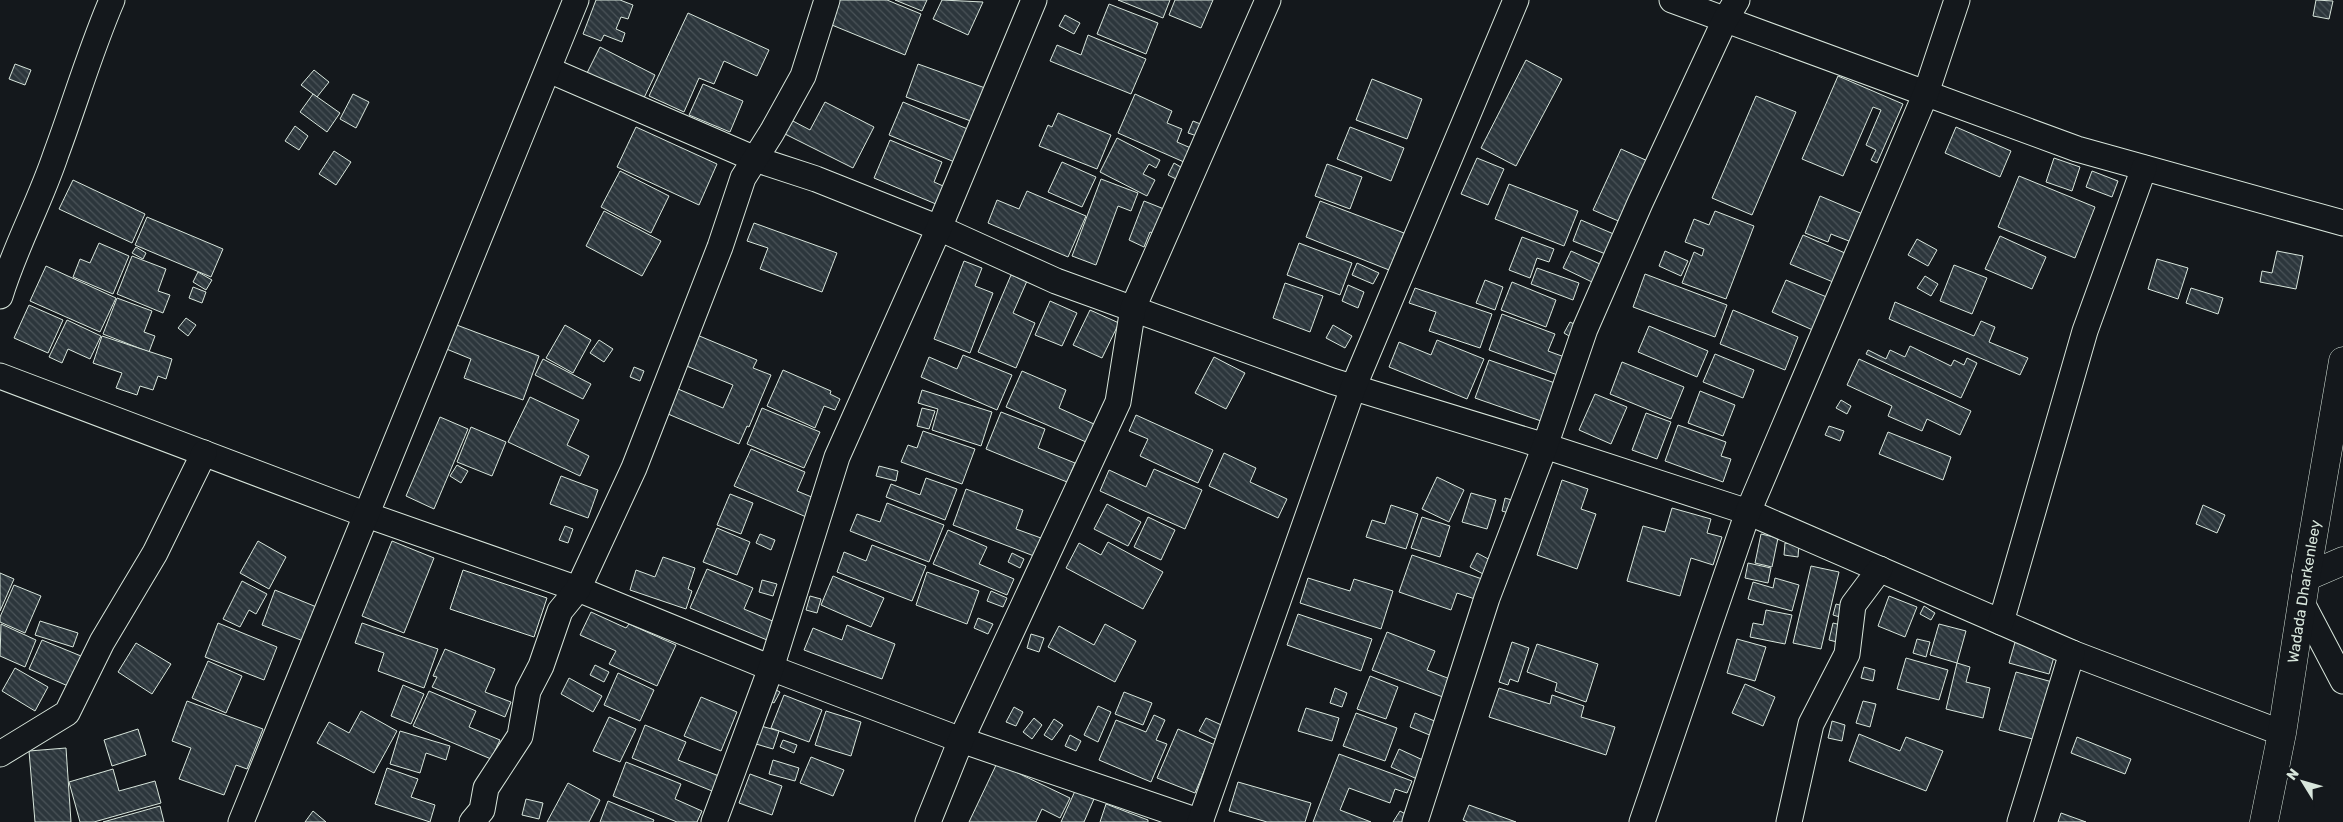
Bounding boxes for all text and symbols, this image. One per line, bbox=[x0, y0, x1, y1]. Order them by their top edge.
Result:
street label: Wadada Dharkenleey bbox=[2284, 519, 2325, 664]
north arrow bbox=[2278, 757, 2328, 807]
text: N bbox=[2283, 765, 2303, 784]

